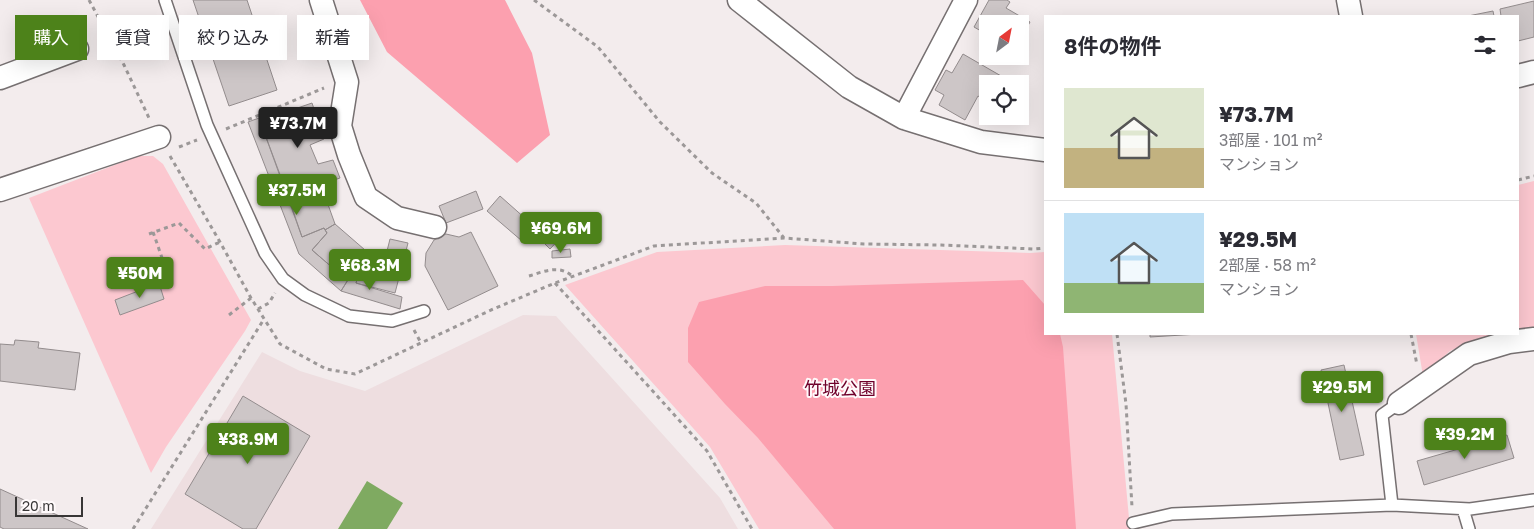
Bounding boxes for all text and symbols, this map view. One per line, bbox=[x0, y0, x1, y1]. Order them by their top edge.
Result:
chip: 購入 bbox=[15, 15, 87, 60]
chip: 賃貸 bbox=[97, 15, 169, 60]
chip: 絞り込み bbox=[179, 15, 287, 60]
chip: 新着 bbox=[297, 15, 369, 60]
north arrow bbox=[979, 15, 1029, 65]
map controls bbox=[979, 15, 1029, 125]
icon: filters bbox=[1471, 31, 1499, 59]
text: 8件の物件 bbox=[1064, 33, 1161, 59]
button: locate bbox=[979, 75, 1029, 125]
text: ¥73.7M bbox=[1219, 101, 1294, 127]
pin: ¥73.7M bbox=[257, 106, 339, 149]
icon: home bbox=[1104, 108, 1164, 168]
text: ¥73.7M bbox=[269, 113, 327, 133]
text: 3部屋 · 101 m² bbox=[1219, 130, 1323, 150]
text: マンション bbox=[1219, 154, 1299, 174]
pin: ¥37.5M bbox=[256, 174, 338, 216]
text: ¥37.5M bbox=[268, 180, 326, 200]
pin: ¥69.6M bbox=[520, 212, 602, 254]
text: ¥69.6M bbox=[531, 218, 591, 238]
text: ¥29.5M bbox=[1219, 226, 1297, 252]
icon: home bbox=[1104, 233, 1164, 293]
pin: ¥68.3M bbox=[329, 248, 411, 291]
text: ¥68.3M bbox=[340, 255, 400, 275]
text: 2部屋 · 58 m² bbox=[1219, 255, 1316, 275]
pin: ¥50M bbox=[110, 256, 170, 299]
text: ¥50M bbox=[118, 263, 162, 283]
text: マンション bbox=[1219, 279, 1299, 299]
pin: ¥29.5M bbox=[1301, 370, 1383, 413]
park label: 竹城公園 bbox=[804, 377, 876, 399]
text: ¥29.5M bbox=[1312, 377, 1372, 397]
pin: ¥39.2M bbox=[1424, 418, 1506, 460]
pin: ¥38.9M bbox=[207, 422, 289, 465]
text: ¥39.2M bbox=[1435, 424, 1495, 444]
text: ¥38.9M bbox=[218, 429, 278, 449]
scale bar bbox=[15, 494, 82, 517]
text: 20 m bbox=[22, 497, 55, 514]

